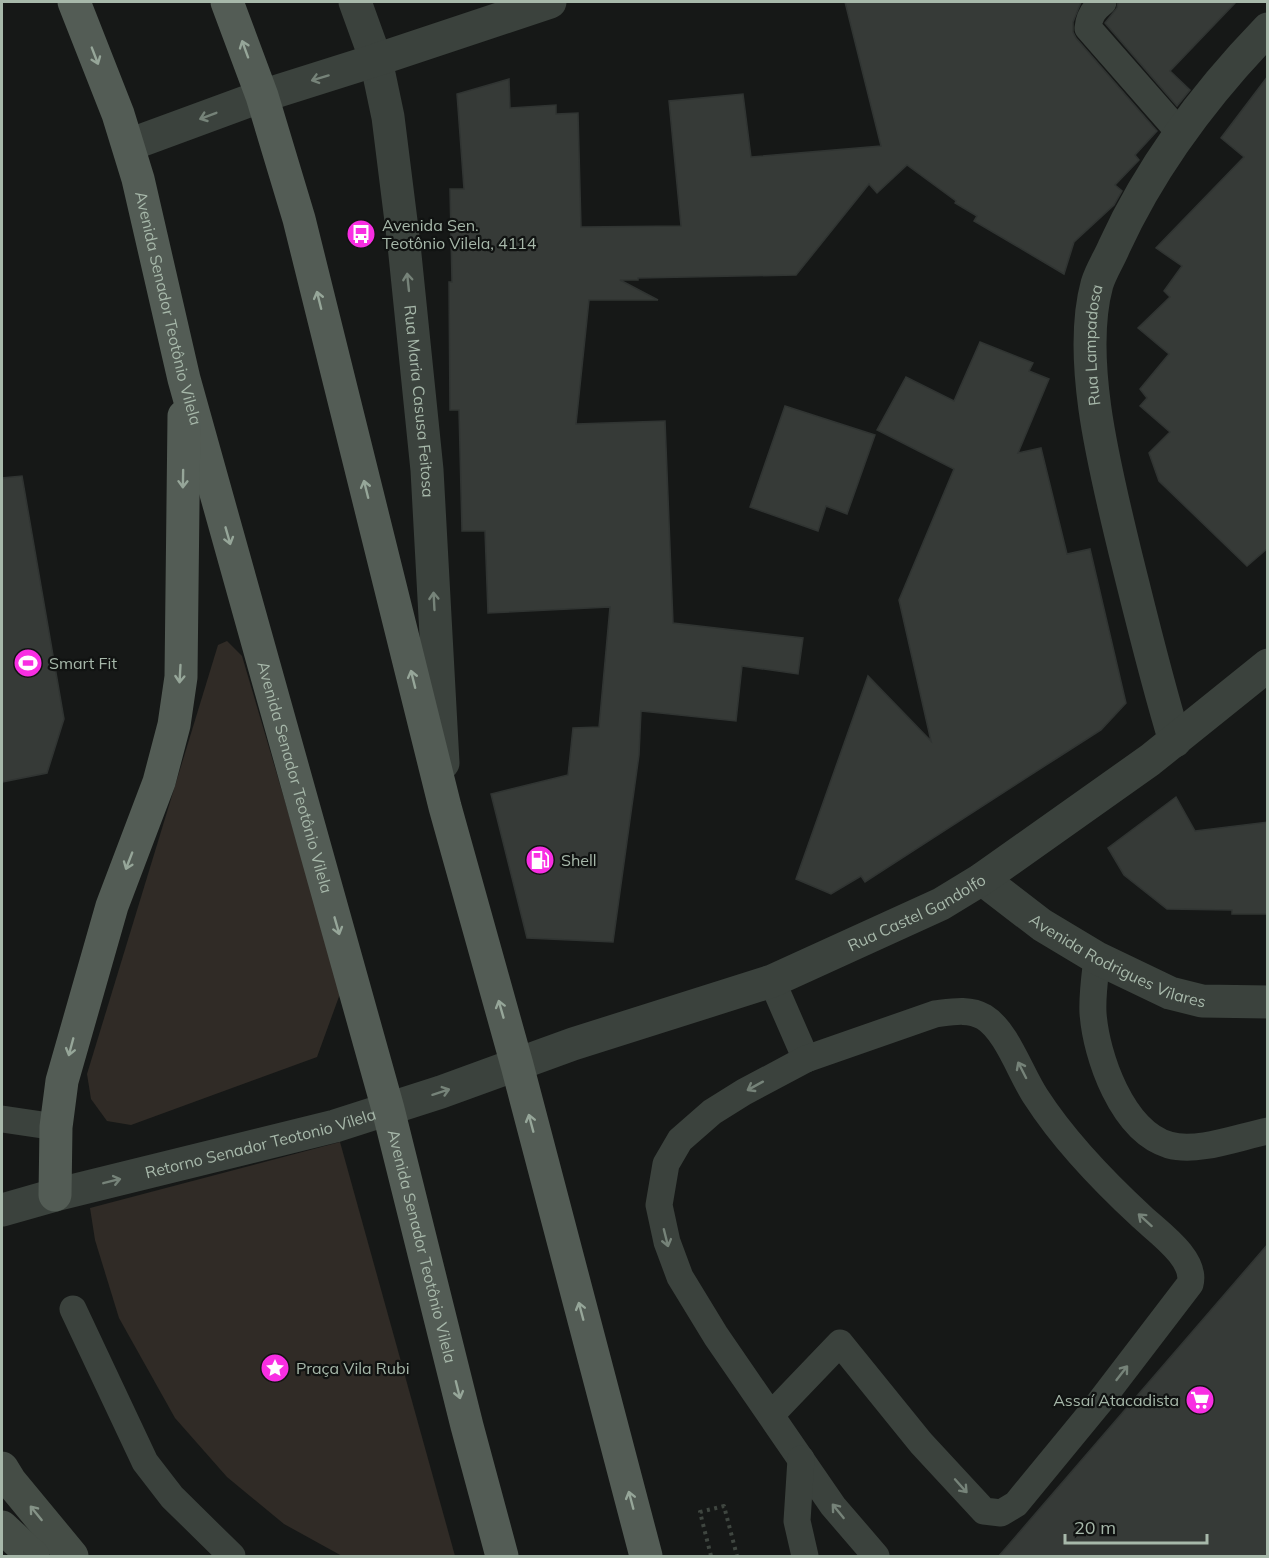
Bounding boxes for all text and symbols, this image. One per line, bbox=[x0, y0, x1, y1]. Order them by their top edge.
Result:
one-way arrow bbox=[239, 40, 250, 59]
one-way arrow bbox=[91, 46, 102, 65]
one-way arrow bbox=[311, 73, 330, 84]
one-way arrow bbox=[199, 112, 217, 123]
street label: Avenida Senador Teotônio Vilela bbox=[131, 189, 206, 427]
place label: Avenida Sen. Teotônio Vilela, 4114 bbox=[382, 215, 537, 253]
bus stop icon: Avenida Sen. Teotônio Vilela, 4114 bbox=[345, 218, 377, 250]
one-way arrow bbox=[402, 272, 413, 292]
street label: Rua Lampadosa bbox=[1080, 282, 1107, 407]
one-way arrow bbox=[312, 291, 324, 310]
street label: Rua Maria Casusa Feitosa bbox=[400, 304, 438, 498]
one-way arrow bbox=[177, 469, 189, 489]
one-way arrow bbox=[360, 480, 372, 499]
one-way arrow bbox=[223, 526, 234, 545]
one-way arrow bbox=[428, 592, 439, 612]
sports icon: Smart Fit bbox=[12, 647, 44, 679]
place label: Smart Fit bbox=[49, 653, 117, 673]
street label: Avenida Senador Teotônio Vilela bbox=[253, 659, 337, 895]
one-way arrow bbox=[175, 664, 186, 683]
one-way arrow bbox=[407, 669, 419, 688]
fuel station icon: Shell bbox=[524, 844, 556, 876]
place label: Shell bbox=[561, 850, 597, 870]
one-way arrow bbox=[123, 851, 134, 870]
street label: Rua Castel Gandolfo bbox=[844, 869, 989, 955]
street label: Avenida Rodrigues Vilares bbox=[1026, 909, 1208, 1012]
one-way arrow bbox=[332, 916, 343, 935]
one-way arrow bbox=[495, 1000, 507, 1019]
one-way arrow bbox=[65, 1037, 77, 1056]
one-way arrow bbox=[1015, 1061, 1027, 1079]
one-way arrow bbox=[746, 1081, 764, 1092]
one-way arrow bbox=[431, 1086, 450, 1097]
street label: Retorno Senador Teotonio Vilela bbox=[143, 1104, 378, 1182]
one-way arrow bbox=[525, 1114, 537, 1133]
street label: Avenida Senador Teotônio Vilela bbox=[384, 1127, 461, 1365]
one-way arrow bbox=[102, 1174, 121, 1186]
one-way arrow bbox=[1138, 1213, 1153, 1227]
one-way arrow bbox=[661, 1228, 673, 1247]
one-way arrow bbox=[575, 1302, 587, 1321]
place icon: Praça Vila Rubi bbox=[259, 1352, 291, 1384]
place label: Praça Vila Rubi bbox=[296, 1358, 410, 1378]
one-way arrow bbox=[1115, 1365, 1128, 1381]
one-way arrow bbox=[453, 1380, 464, 1399]
supermarket icon: Assaí Atacadista bbox=[1184, 1384, 1216, 1416]
place label: Assaí Atacadista bbox=[1053, 1390, 1179, 1410]
one-way arrow bbox=[954, 1478, 968, 1493]
one-way arrow bbox=[625, 1491, 637, 1510]
one-way arrow bbox=[832, 1504, 845, 1520]
one-way arrow bbox=[29, 1506, 43, 1521]
scale bar bbox=[1065, 1507, 1208, 1545]
text: 20 m bbox=[1074, 1516, 1116, 1539]

